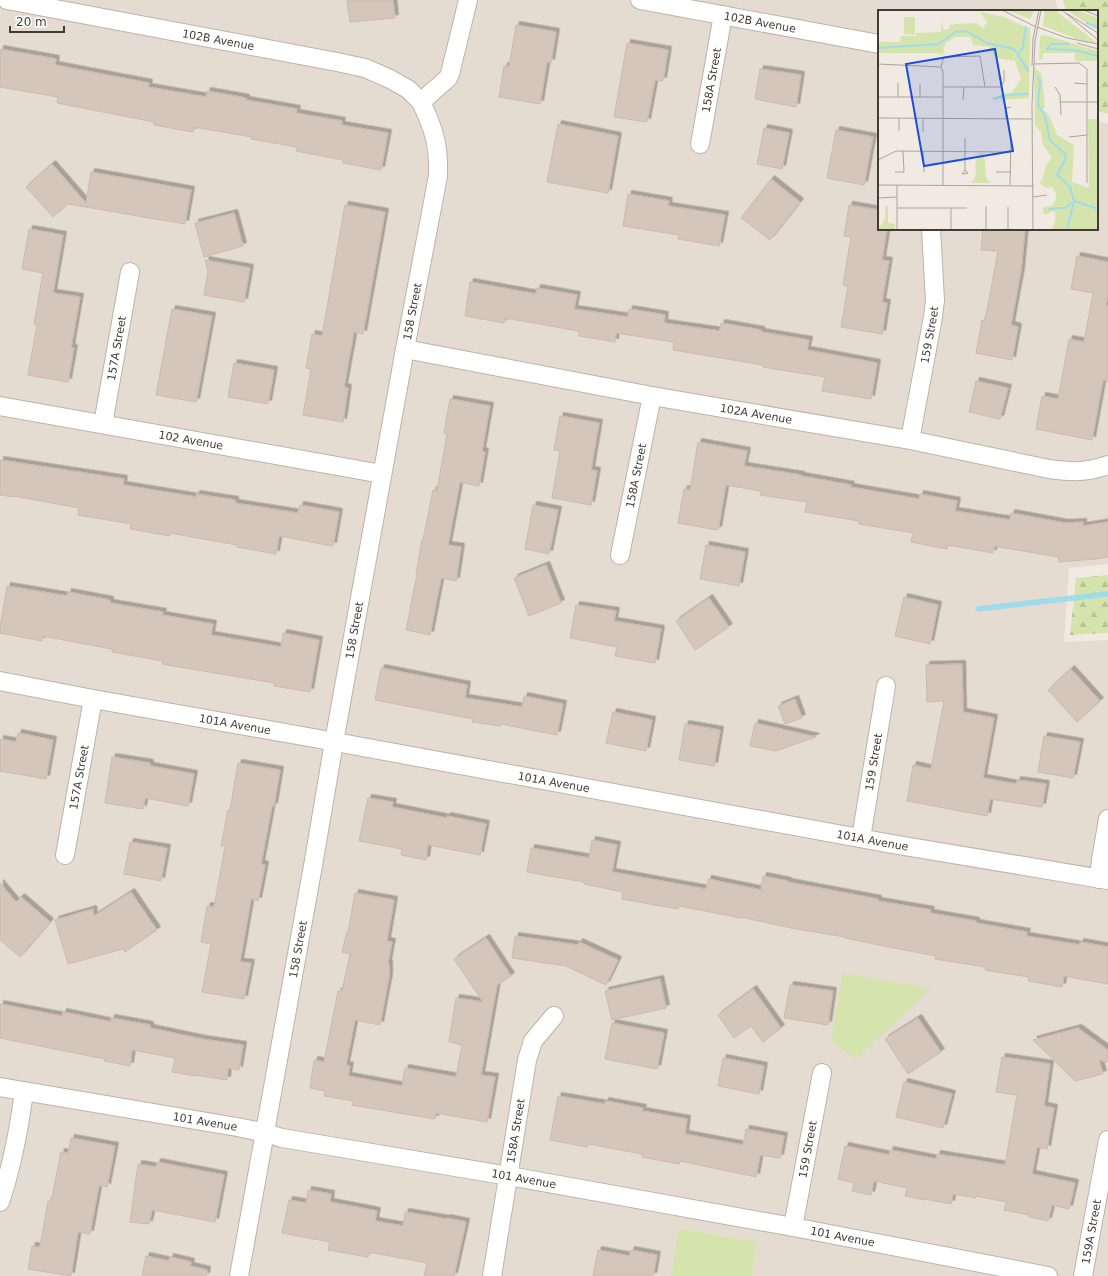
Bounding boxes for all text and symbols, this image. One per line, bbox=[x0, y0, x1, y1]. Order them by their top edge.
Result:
scale bar bbox=[10, 8, 64, 34]
street label: 102B Avenue bbox=[723, 10, 797, 36]
inset map bbox=[878, 10, 1098, 230]
text: 20 m bbox=[16, 15, 47, 29]
street label: 102B Avenue bbox=[181, 27, 255, 53]
street label: 158A Street bbox=[700, 46, 724, 113]
street label: 158 Street bbox=[401, 281, 425, 341]
street label: 159 Street bbox=[918, 305, 941, 365]
street label: 157A Street bbox=[105, 314, 129, 382]
street label: 102A Avenue bbox=[719, 402, 793, 427]
street label: 102 Avenue bbox=[158, 428, 224, 453]
street label: 158A Street bbox=[624, 442, 649, 509]
street label: 158 Street bbox=[343, 600, 366, 660]
street label: 101A Avenue bbox=[198, 712, 272, 737]
street label: 159 Street bbox=[863, 732, 885, 792]
street label: 157A Street bbox=[67, 743, 92, 811]
street label: 101A Avenue bbox=[517, 770, 591, 796]
street label: 101A Avenue bbox=[835, 828, 910, 854]
street label: 158 Street bbox=[287, 919, 310, 979]
street label: 158A Street bbox=[504, 1097, 528, 1164]
street label: 101 Avenue bbox=[172, 1110, 239, 1134]
street label: 159 Street bbox=[796, 1119, 820, 1179]
street label: 101 Avenue bbox=[490, 1167, 557, 1191]
street label: 159A Street bbox=[1079, 1198, 1104, 1265]
street label: 101 Avenue bbox=[809, 1224, 876, 1250]

